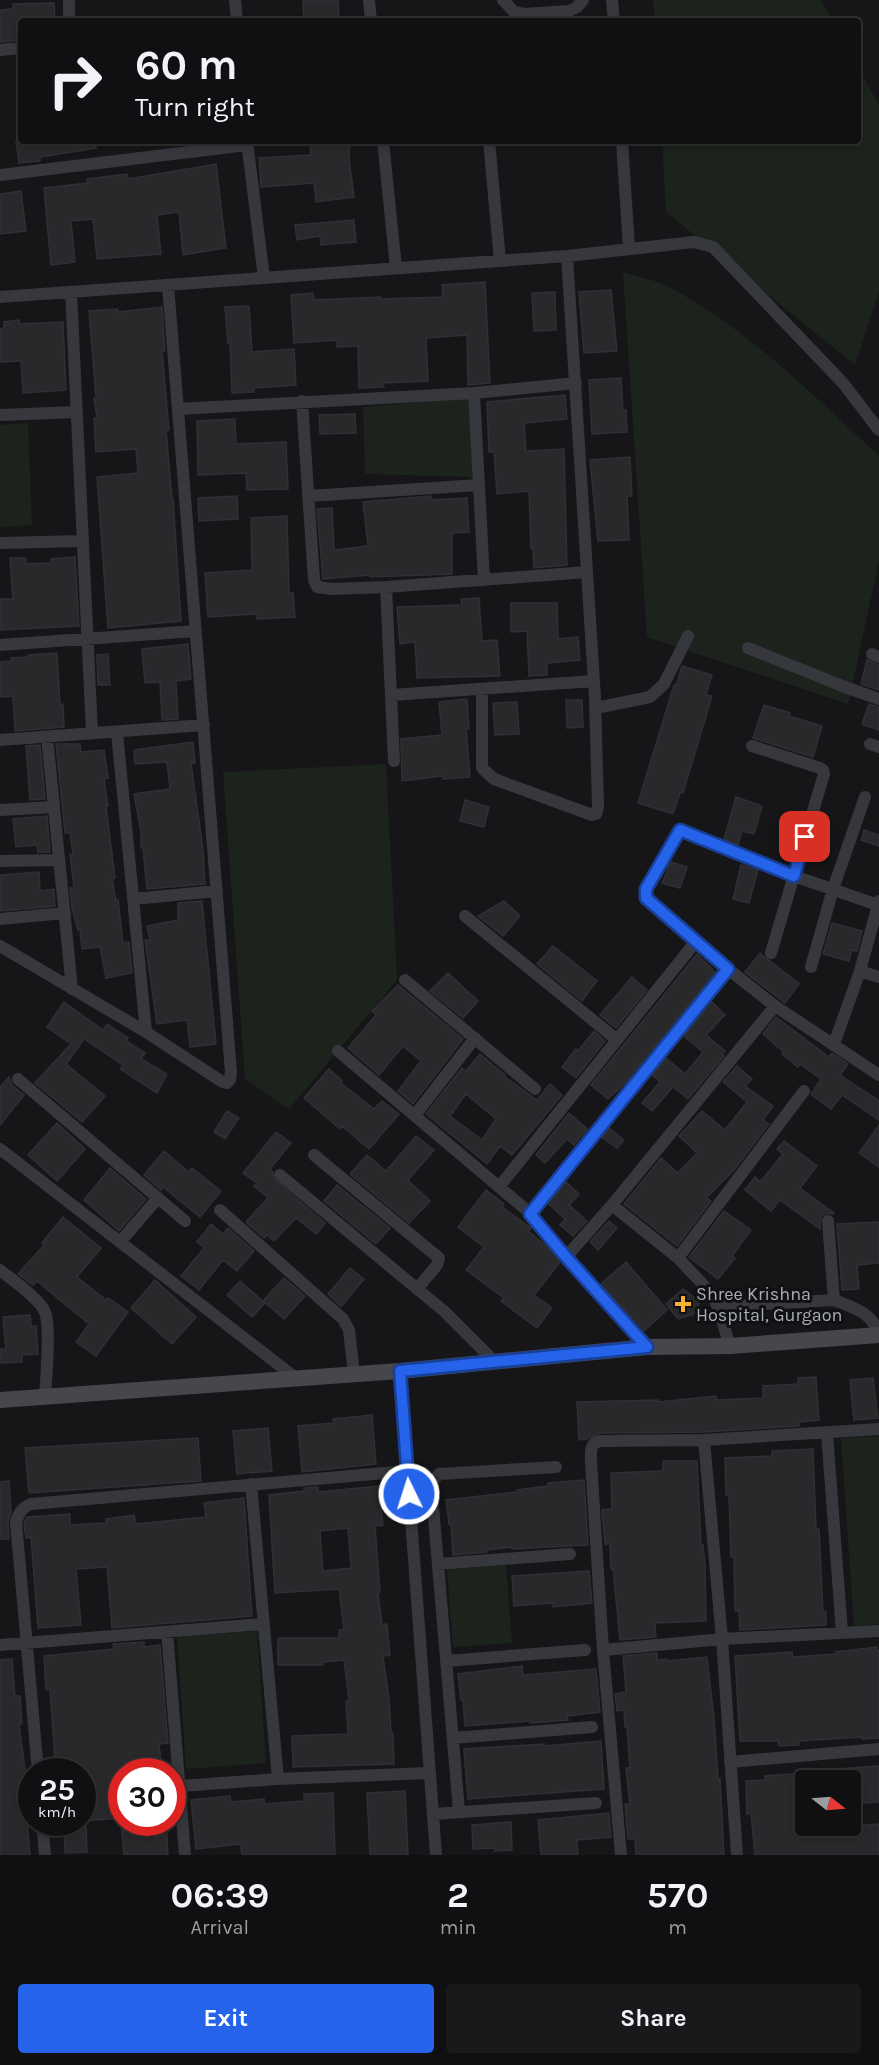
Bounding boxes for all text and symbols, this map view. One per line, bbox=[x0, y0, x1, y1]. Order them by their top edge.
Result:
text: 60 m bbox=[135, 40, 238, 90]
icon: right bbox=[36, 42, 114, 120]
text: Turn right bbox=[135, 91, 255, 123]
pin bbox=[779, 811, 830, 862]
icon: arrive bbox=[788, 820, 821, 853]
place label: Shree Krishna Hospital, Gurgaon bbox=[696, 1283, 842, 1326]
marker: Shree Krishna Hospital, Gurgaon bbox=[674, 1295, 692, 1313]
position arrow bbox=[377, 1462, 441, 1526]
speed limit sign: 30 bbox=[108, 1758, 186, 1836]
north arrow bbox=[795, 1770, 861, 1836]
map controls bbox=[795, 1770, 861, 1836]
text: 25 bbox=[39, 1772, 75, 1808]
text: km/h bbox=[38, 1803, 76, 1821]
text: 06:39 bbox=[170, 1874, 269, 1916]
text: 2 bbox=[447, 1874, 469, 1916]
text: 570 bbox=[647, 1874, 708, 1916]
text: Arrival bbox=[191, 1916, 249, 1939]
text: min bbox=[440, 1916, 476, 1939]
text: m bbox=[668, 1916, 687, 1939]
button: Exit bbox=[18, 1984, 434, 2053]
button: Share bbox=[446, 1984, 861, 2053]

